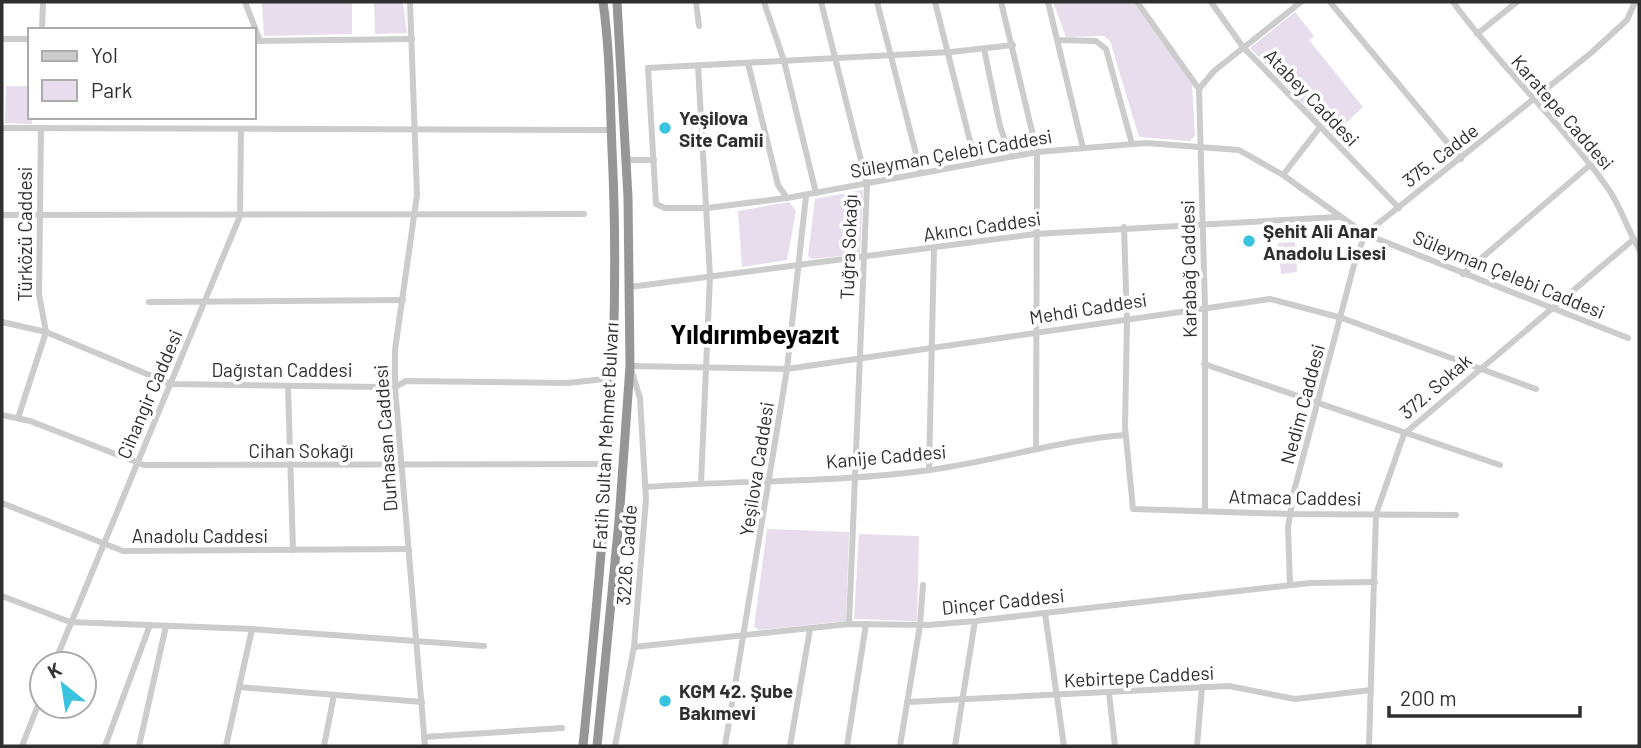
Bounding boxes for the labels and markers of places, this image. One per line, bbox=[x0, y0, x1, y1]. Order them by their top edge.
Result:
place label: Yeşilova Site Camii bbox=[679, 106, 764, 151]
marker: Yeşilova Site Camii bbox=[657, 120, 673, 136]
place label: Şehit Ali Anar Anadolu Lisesi bbox=[1263, 219, 1386, 264]
marker: Şehit Ali Anar Anadolu Lisesi bbox=[1241, 233, 1257, 249]
place label: KGM 42. Şube Bakımevi bbox=[679, 679, 793, 724]
marker: KGM 42. Şube Bakımevi bbox=[657, 693, 673, 709]

